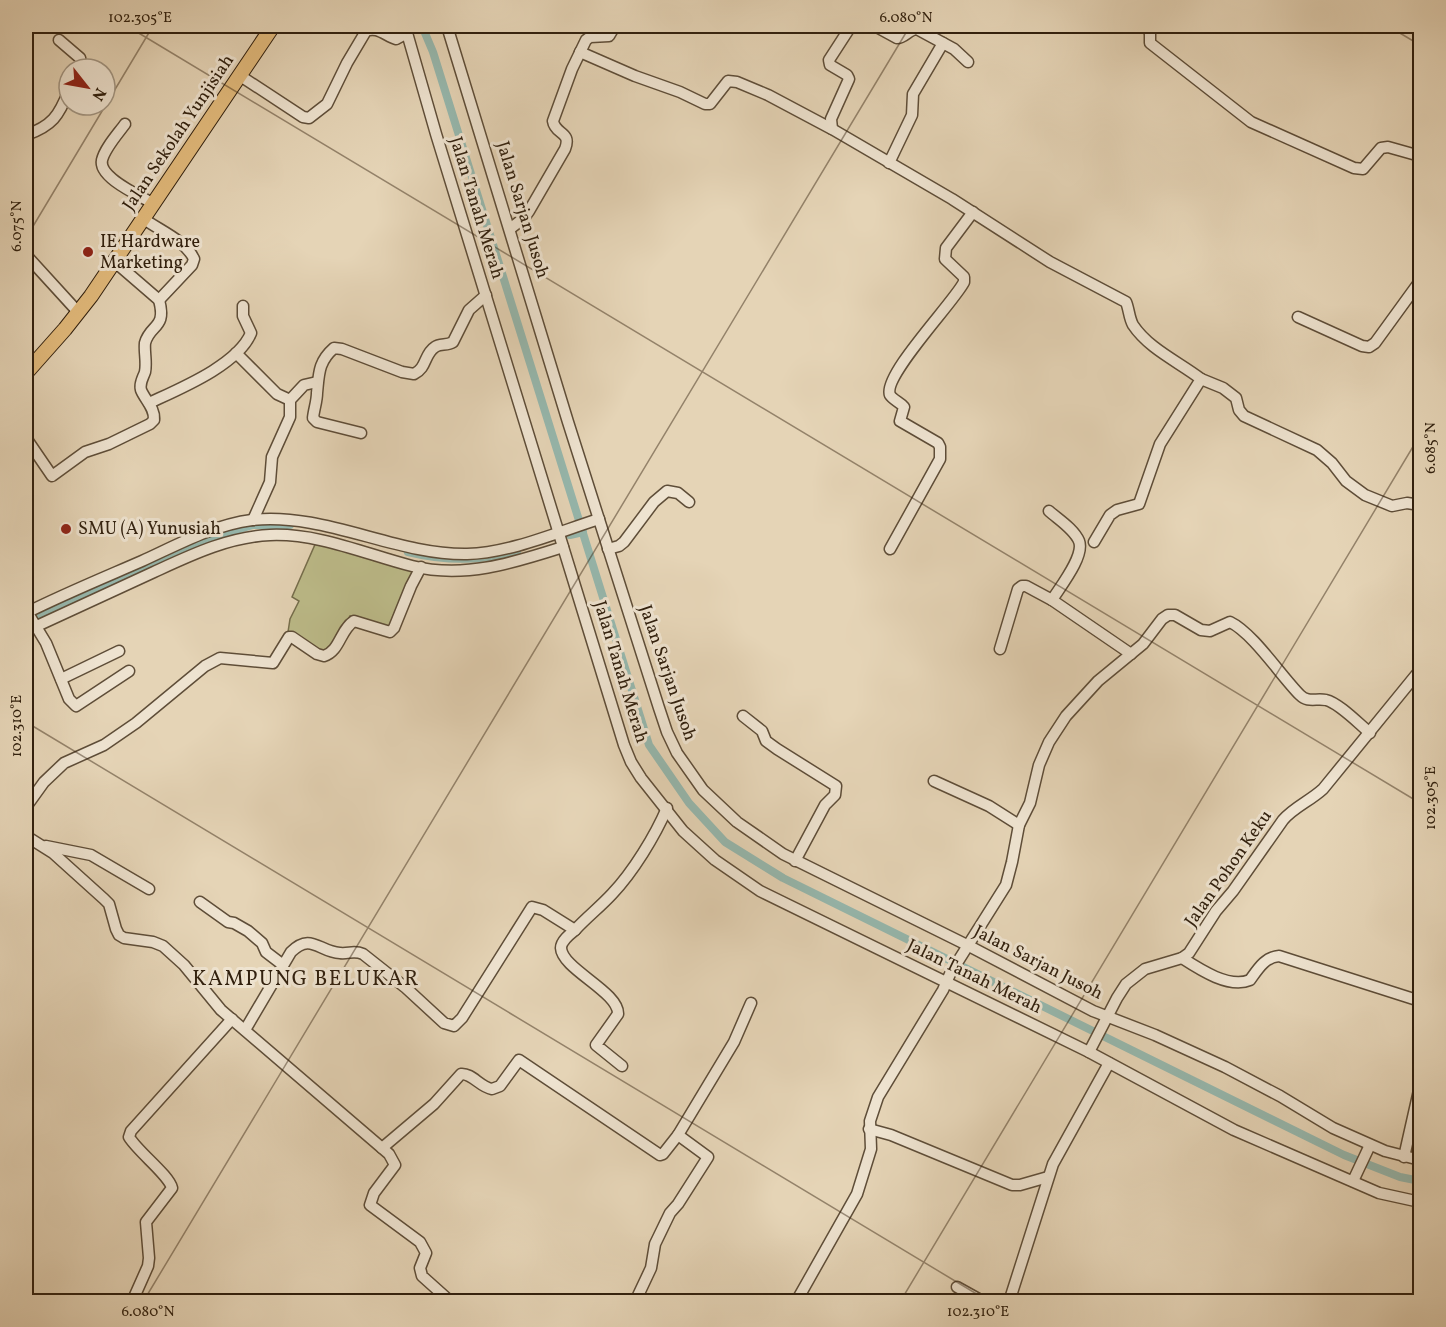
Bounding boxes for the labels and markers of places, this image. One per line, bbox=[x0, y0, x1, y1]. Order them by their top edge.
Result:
place label: IE Hardware Marketing bbox=[100, 230, 200, 276]
marker: IE Hardware Marketing bbox=[81, 245, 95, 259]
place label: SMU (A) Yunusiah bbox=[78, 517, 221, 542]
marker: SMU (A) Yunusiah bbox=[59, 522, 73, 536]

